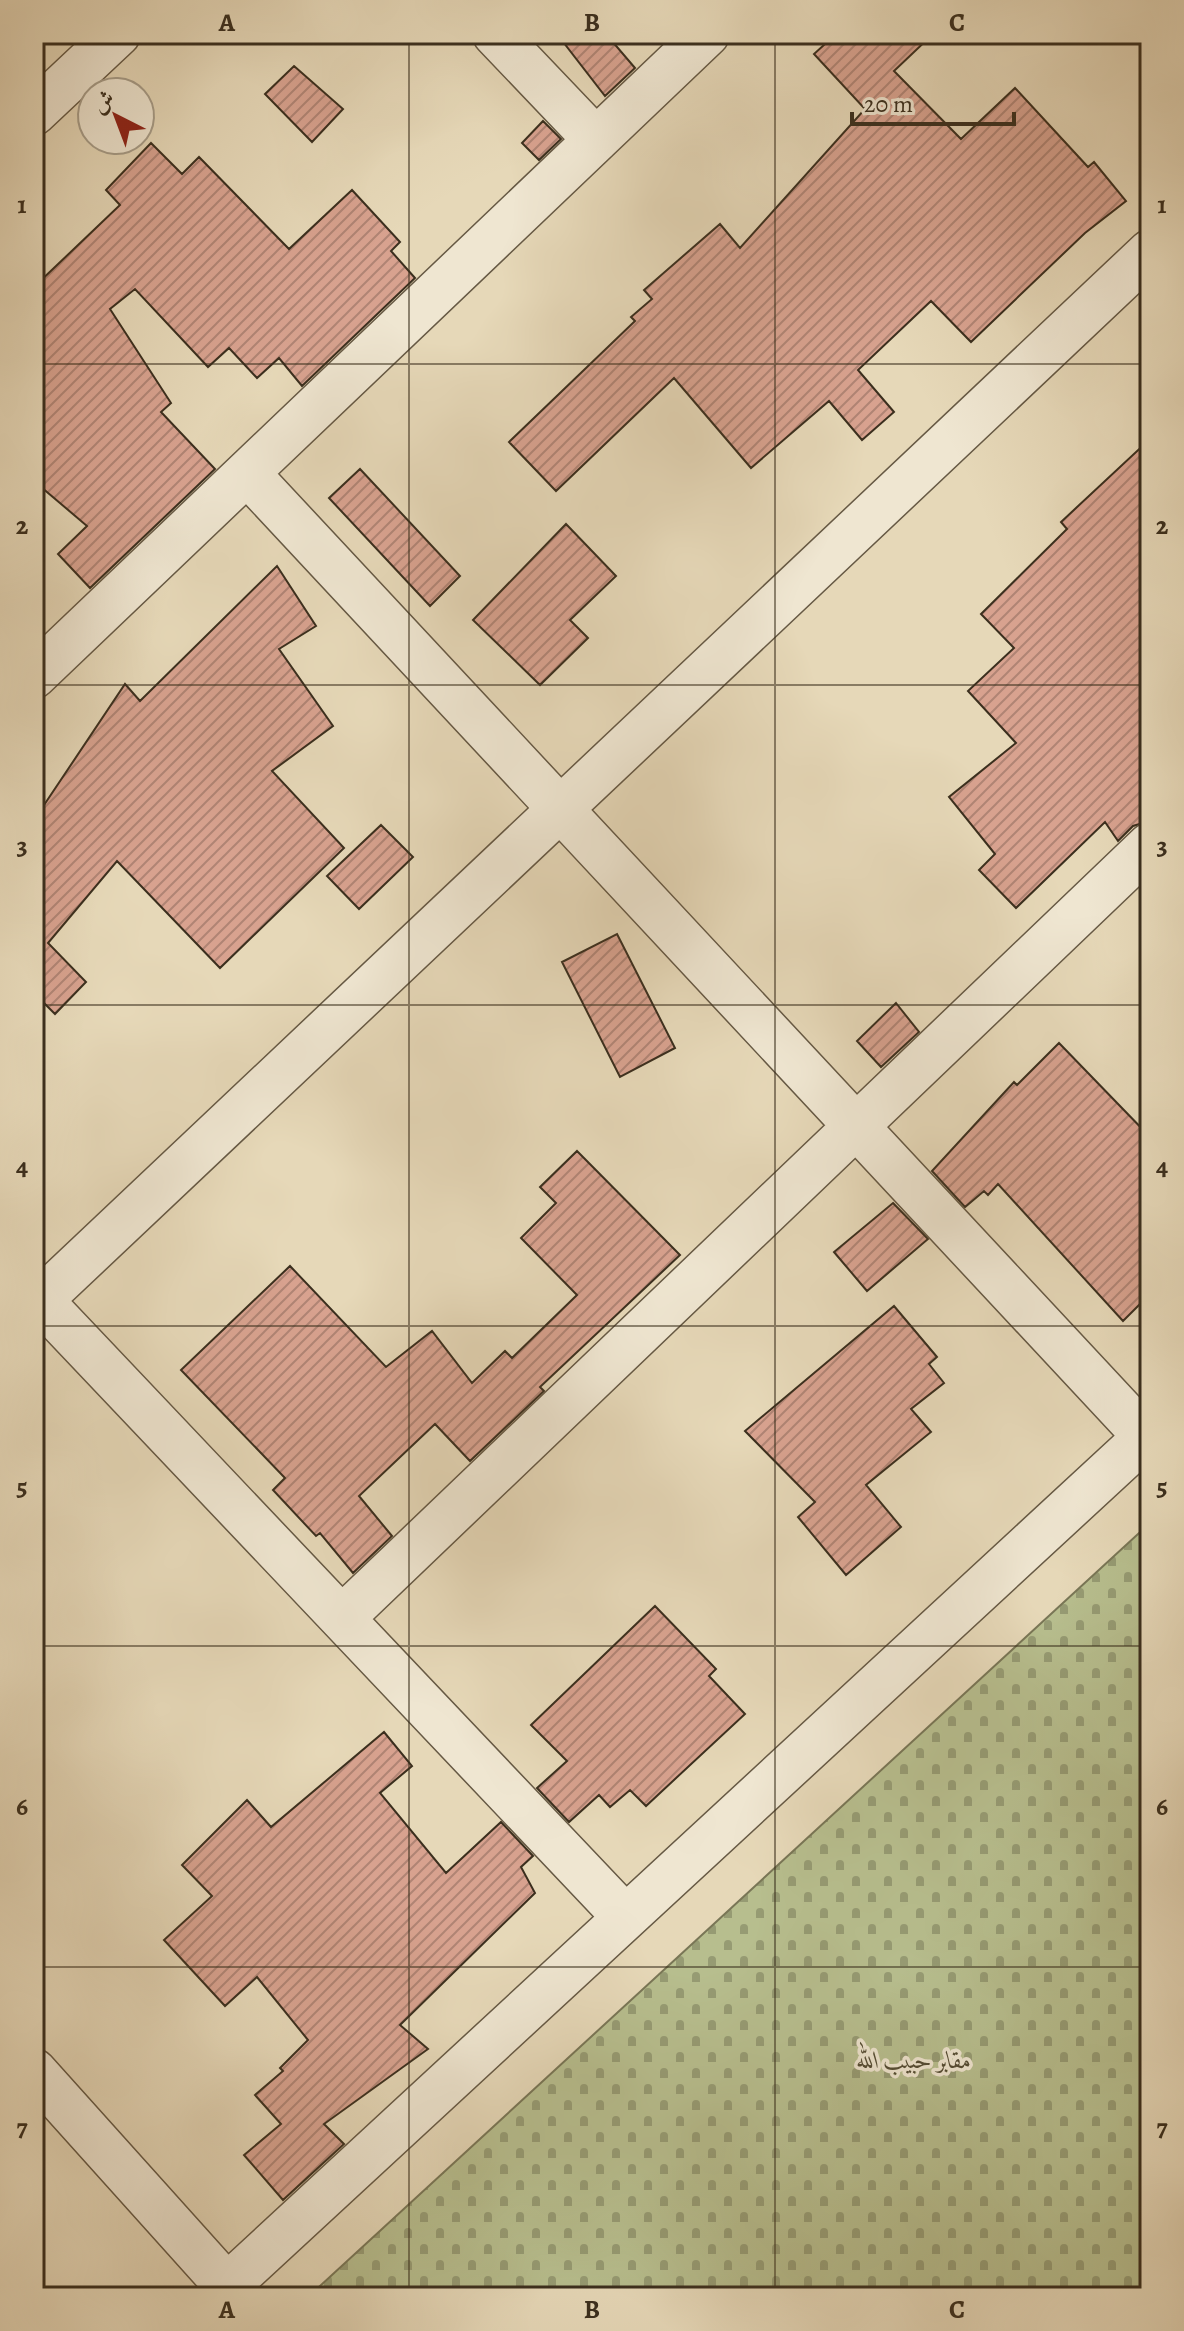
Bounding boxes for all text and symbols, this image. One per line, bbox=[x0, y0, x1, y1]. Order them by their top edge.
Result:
text: A bbox=[218, 5, 236, 40]
text: B bbox=[584, 5, 600, 40]
text: C bbox=[949, 5, 965, 40]
north arrow bbox=[76, 76, 156, 156]
scale bar bbox=[852, 76, 1014, 126]
text: ش bbox=[85, 83, 121, 120]
text: 20 m bbox=[864, 88, 913, 120]
text: 1 bbox=[17, 187, 27, 222]
text: 1 bbox=[1157, 187, 1167, 222]
text: 2 bbox=[16, 508, 29, 543]
text: 2 bbox=[1156, 508, 1169, 543]
text: 3 bbox=[16, 828, 28, 863]
text: 3 bbox=[1156, 828, 1168, 863]
text: 4 bbox=[16, 1149, 28, 1184]
text: 4 bbox=[1156, 1149, 1168, 1184]
text: 5 bbox=[16, 1469, 28, 1504]
text: 5 bbox=[1156, 1469, 1168, 1504]
text: 6 bbox=[16, 1789, 28, 1824]
text: 6 bbox=[1156, 1789, 1168, 1824]
park label: مقابر حبيب الله bbox=[857, 2041, 971, 2076]
text: 7 bbox=[16, 2110, 28, 2145]
text: 7 bbox=[1156, 2110, 1168, 2145]
text: A bbox=[218, 2292, 236, 2327]
text: B bbox=[584, 2292, 600, 2327]
text: C bbox=[949, 2292, 965, 2327]

